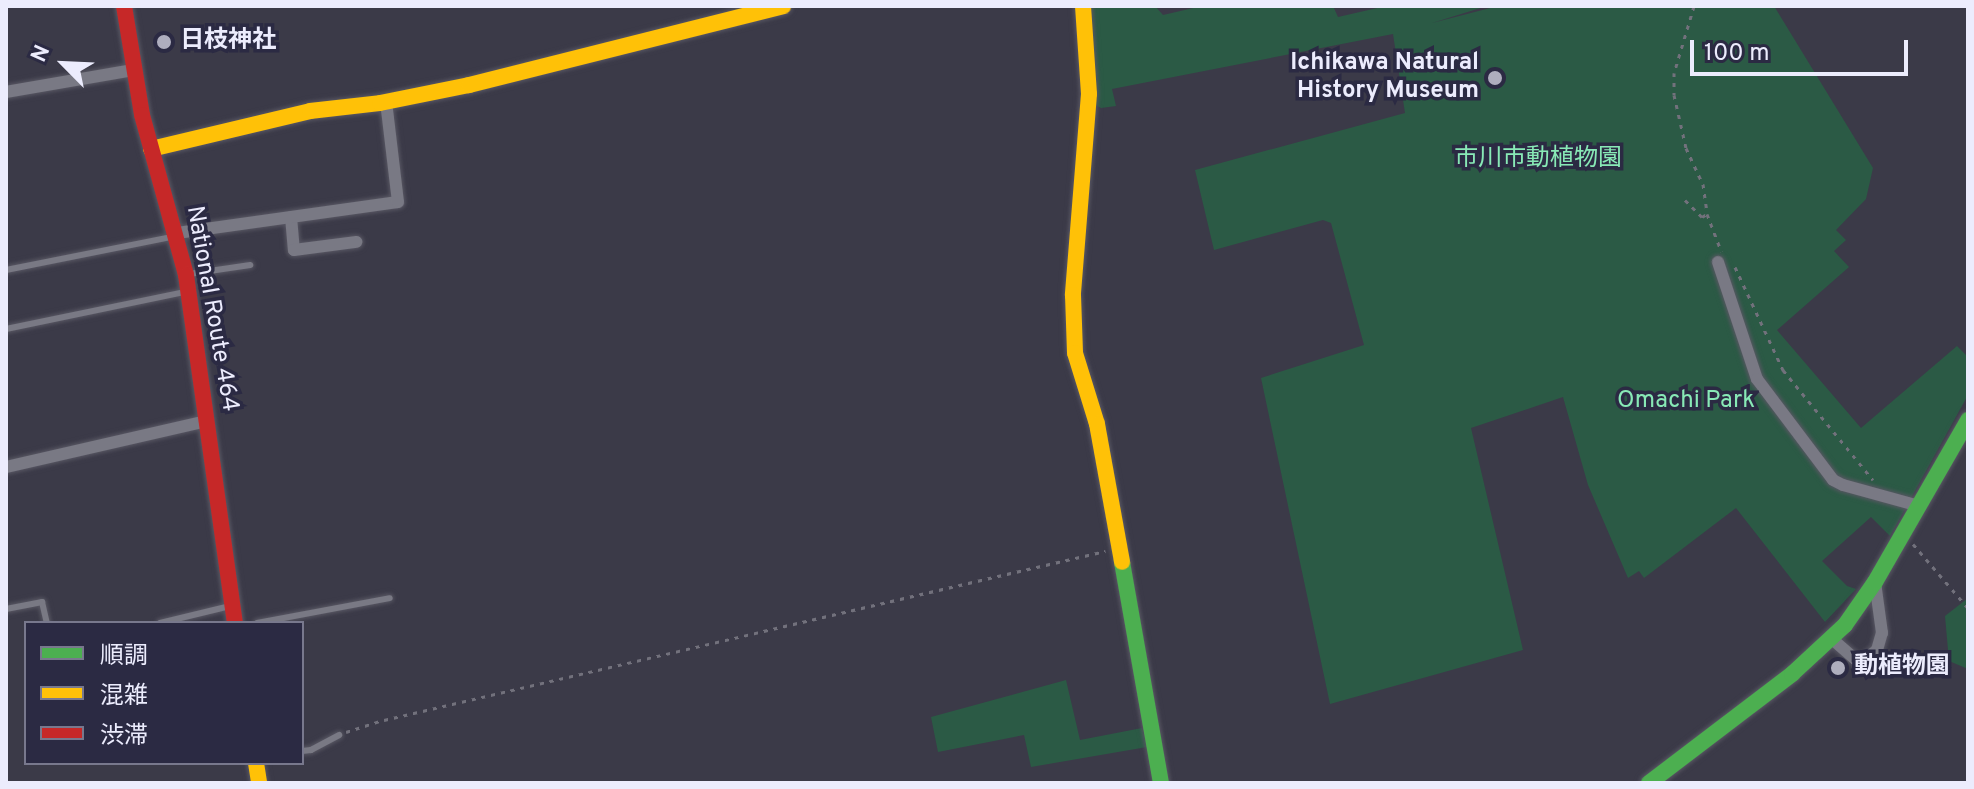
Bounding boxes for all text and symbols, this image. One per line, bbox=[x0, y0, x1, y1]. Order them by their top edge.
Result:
north arrow bbox=[24, 24, 104, 104]
scale bar bbox=[1694, 24, 1912, 74]
place label: 日枝神社 bbox=[180, 28, 276, 56]
marker: 日枝神社 bbox=[155, 33, 173, 51]
text: 100 m bbox=[1704, 39, 1770, 69]
text: N bbox=[26, 41, 57, 67]
place label: Ichikawa Natural History Museum bbox=[1290, 50, 1479, 106]
marker: Ichikawa Natural History Museum bbox=[1486, 69, 1504, 87]
park label: 市川市動植物園 bbox=[1454, 146, 1622, 174]
street label: National Route 464 bbox=[179, 204, 243, 414]
park label: Omachi Park bbox=[1617, 388, 1755, 416]
legend bbox=[24, 621, 304, 765]
text: 順調 bbox=[100, 642, 148, 672]
place label: 動植物園 bbox=[1854, 654, 1950, 682]
marker: 動植物園 bbox=[1829, 659, 1847, 677]
text: 混雑 bbox=[100, 682, 148, 712]
text: 渋滞 bbox=[100, 722, 148, 752]

